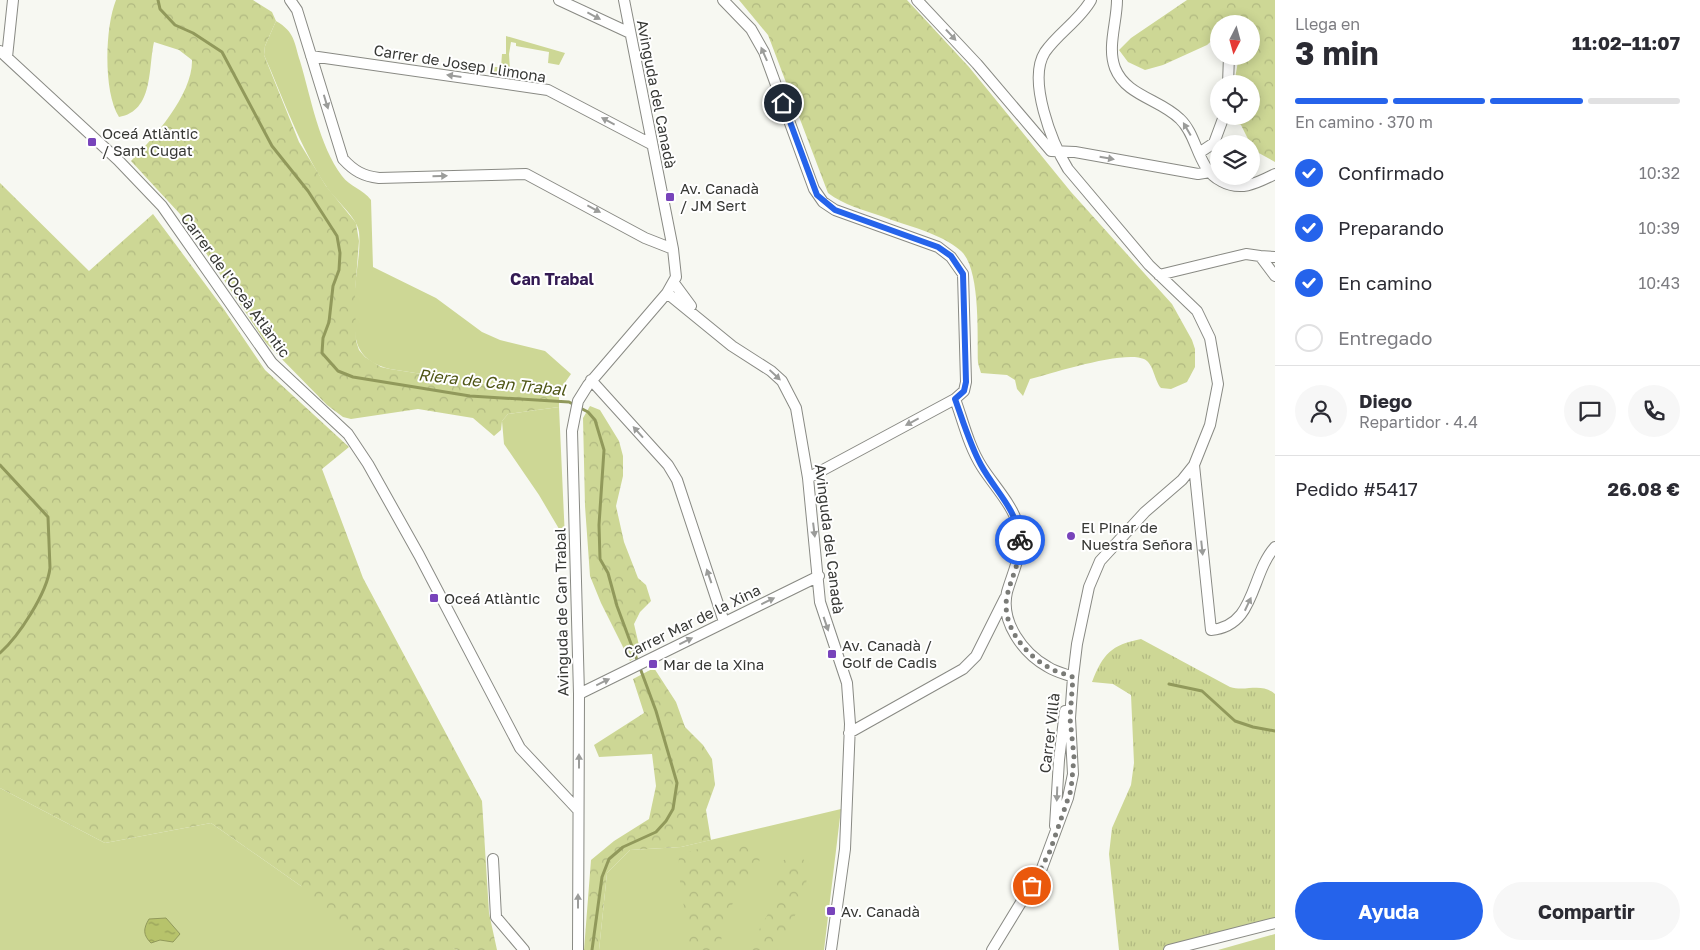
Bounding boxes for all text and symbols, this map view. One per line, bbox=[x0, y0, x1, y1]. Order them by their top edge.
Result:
one-way arrow bbox=[587, 12, 602, 20]
text: Llega en bbox=[1295, 14, 1360, 34]
north arrow bbox=[1210, 15, 1260, 65]
map controls bbox=[1210, 15, 1260, 185]
street label: Avinguda del Canadà bbox=[634, 18, 680, 170]
one-way arrow bbox=[945, 29, 957, 41]
text: 11:02–11:07 bbox=[1572, 31, 1680, 54]
text: 3 min bbox=[1295, 34, 1379, 72]
street label: Carrer de Josep Llimona bbox=[372, 40, 548, 86]
one-way arrow bbox=[759, 46, 768, 61]
one-way arrow bbox=[446, 72, 462, 80]
button: locate bbox=[1210, 75, 1260, 125]
pin bbox=[762, 82, 804, 124]
icon: home bbox=[769, 89, 797, 117]
one-way arrow bbox=[323, 95, 330, 110]
text: En camino · 370 m bbox=[1295, 112, 1433, 132]
one-way arrow bbox=[601, 117, 615, 126]
one-way arrow bbox=[1182, 123, 1191, 136]
place label: Oceá Atlàntic / Sant Cugat bbox=[102, 124, 198, 159]
button: layers bbox=[1210, 135, 1260, 185]
marker: Oceá Atlàntic / Sant Cugat bbox=[86, 136, 98, 148]
one-way arrow bbox=[1099, 154, 1115, 162]
icon: check bbox=[1295, 159, 1323, 187]
text: Confirmado bbox=[1338, 161, 1444, 184]
text: 10:32 bbox=[1639, 163, 1680, 183]
one-way arrow bbox=[432, 172, 448, 180]
place label: Av. Canadà / JM Sert bbox=[680, 179, 759, 214]
marker: Av. Canadà / JM Sert bbox=[664, 191, 676, 203]
one-way arrow bbox=[587, 205, 601, 214]
street label: Carrer de l'Oceà Atlàntic bbox=[178, 209, 294, 361]
icon: check bbox=[1295, 214, 1323, 242]
text: Preparando bbox=[1338, 216, 1444, 239]
text: 10:39 bbox=[1638, 218, 1680, 238]
district label: Can Trabal bbox=[510, 269, 595, 289]
icon: check bbox=[1295, 269, 1323, 297]
text: En camino bbox=[1338, 271, 1432, 294]
text: 10:43 bbox=[1638, 273, 1680, 293]
text: Entregado bbox=[1338, 326, 1432, 349]
water label: Riera de Can Trabal bbox=[417, 364, 568, 400]
one-way arrow bbox=[769, 369, 781, 381]
button: person bbox=[1295, 385, 1347, 437]
button: chat bbox=[1564, 385, 1616, 437]
button: phone bbox=[1628, 385, 1680, 437]
text: Diego bbox=[1359, 389, 1412, 412]
text: Repartidor · 4.4 bbox=[1359, 412, 1478, 432]
one-way arrow bbox=[905, 418, 919, 427]
one-way arrow bbox=[632, 427, 644, 439]
street label: Avinguda del Canadà bbox=[812, 463, 848, 615]
text: Pedido #5417 bbox=[1295, 477, 1418, 500]
text: 26.08 € bbox=[1608, 477, 1680, 500]
courier bbox=[995, 515, 1045, 565]
place label: El Pinar de Nuestra Señora bbox=[1081, 518, 1193, 553]
one-way arrow bbox=[810, 522, 818, 538]
icon: bike bbox=[1006, 526, 1034, 554]
street label: Avinguda de Can Trabal bbox=[551, 527, 571, 696]
marker: El Pinar de Nuestra Señora bbox=[1065, 530, 1077, 542]
one-way arrow bbox=[1198, 540, 1206, 556]
one-way arrow bbox=[704, 568, 712, 583]
street label: Carrer Mar de la Xina bbox=[621, 580, 763, 662]
place label: Oceá Atlàntic bbox=[444, 589, 540, 607]
marker: Oceá Atlàntic bbox=[428, 592, 440, 604]
one-way arrow bbox=[761, 597, 776, 605]
one-way arrow bbox=[1244, 597, 1252, 611]
one-way arrow bbox=[822, 617, 830, 632]
place label: Av. Canadà / Golf de Cadis bbox=[842, 636, 937, 671]
one-way arrow bbox=[679, 637, 693, 645]
marker: Av. Canadà / Golf de Cadis bbox=[826, 648, 838, 660]
place label: Mar de la Xina bbox=[663, 655, 764, 673]
marker: Mar de la Xina bbox=[647, 658, 659, 670]
one-way arrow bbox=[596, 678, 611, 686]
street label: Carrer Villà bbox=[1035, 692, 1063, 774]
one-way arrow bbox=[575, 753, 583, 769]
one-way arrow bbox=[1053, 786, 1061, 802]
pin bbox=[1011, 865, 1053, 907]
icon: bag bbox=[1018, 872, 1046, 900]
button: Ayuda bbox=[1295, 882, 1483, 940]
button: Compartir bbox=[1493, 882, 1680, 940]
one-way arrow bbox=[574, 893, 582, 909]
place label: Av. Canadà bbox=[841, 902, 920, 920]
marker: Av. Canadà bbox=[825, 905, 837, 917]

